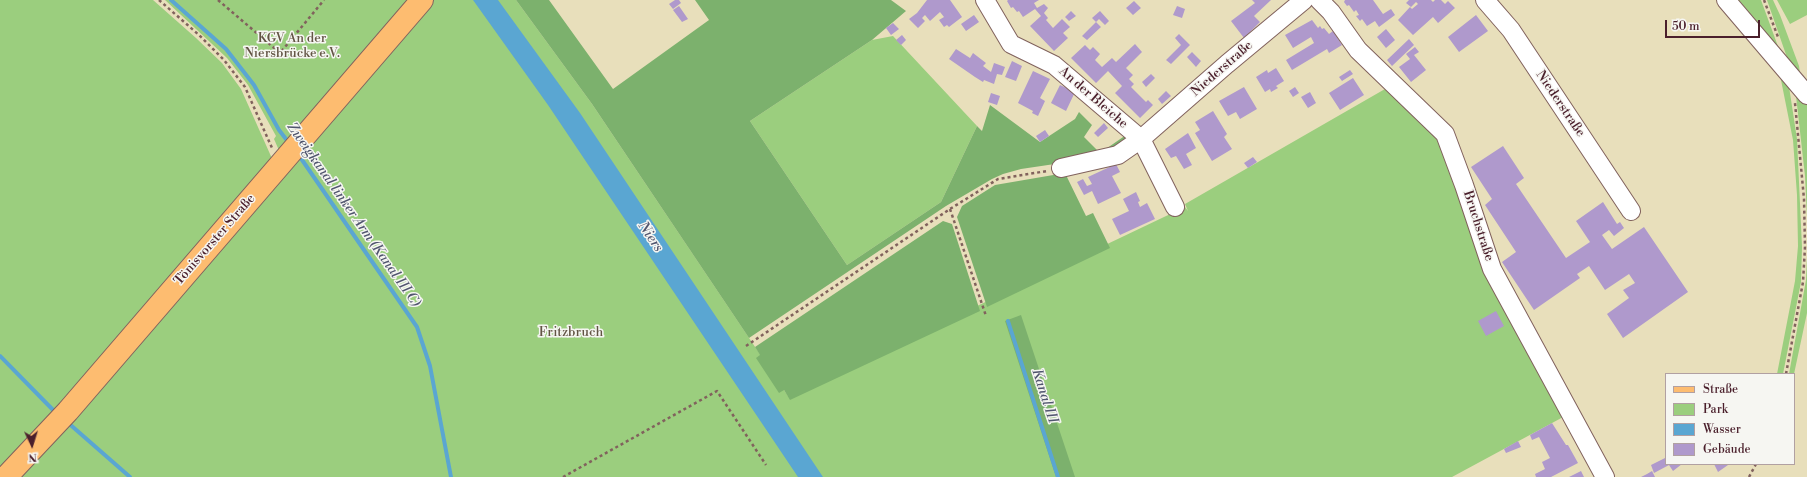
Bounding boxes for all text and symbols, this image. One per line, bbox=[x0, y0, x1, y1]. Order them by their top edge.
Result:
scale bar bbox=[1667, 12, 1762, 38]
text: 50 m bbox=[1672, 19, 1700, 34]
park label: KGV An der Niersbrücke e.V. bbox=[244, 31, 340, 62]
street label: Niederstraße bbox=[1188, 38, 1256, 100]
street label: An der Bleiche bbox=[1055, 64, 1131, 132]
street label: Niederstraße bbox=[1532, 68, 1588, 140]
water label: Zweigkanal linker Arm (Kanal III C) bbox=[283, 120, 423, 310]
street label: Bruchstraße bbox=[1459, 189, 1497, 263]
street label: Tönisvorster Straße bbox=[171, 191, 259, 289]
water label: Niers bbox=[634, 219, 666, 255]
park label: Fritzbruch bbox=[539, 325, 603, 341]
water label: Kanal III bbox=[1027, 367, 1061, 425]
legend bbox=[1665, 373, 1795, 465]
text: Straße bbox=[1703, 382, 1738, 397]
text: Park bbox=[1703, 402, 1728, 417]
text: Wasser bbox=[1703, 422, 1741, 437]
north arrow bbox=[12, 425, 52, 465]
text: Gebäude bbox=[1703, 442, 1751, 457]
text: N bbox=[28, 450, 38, 464]

